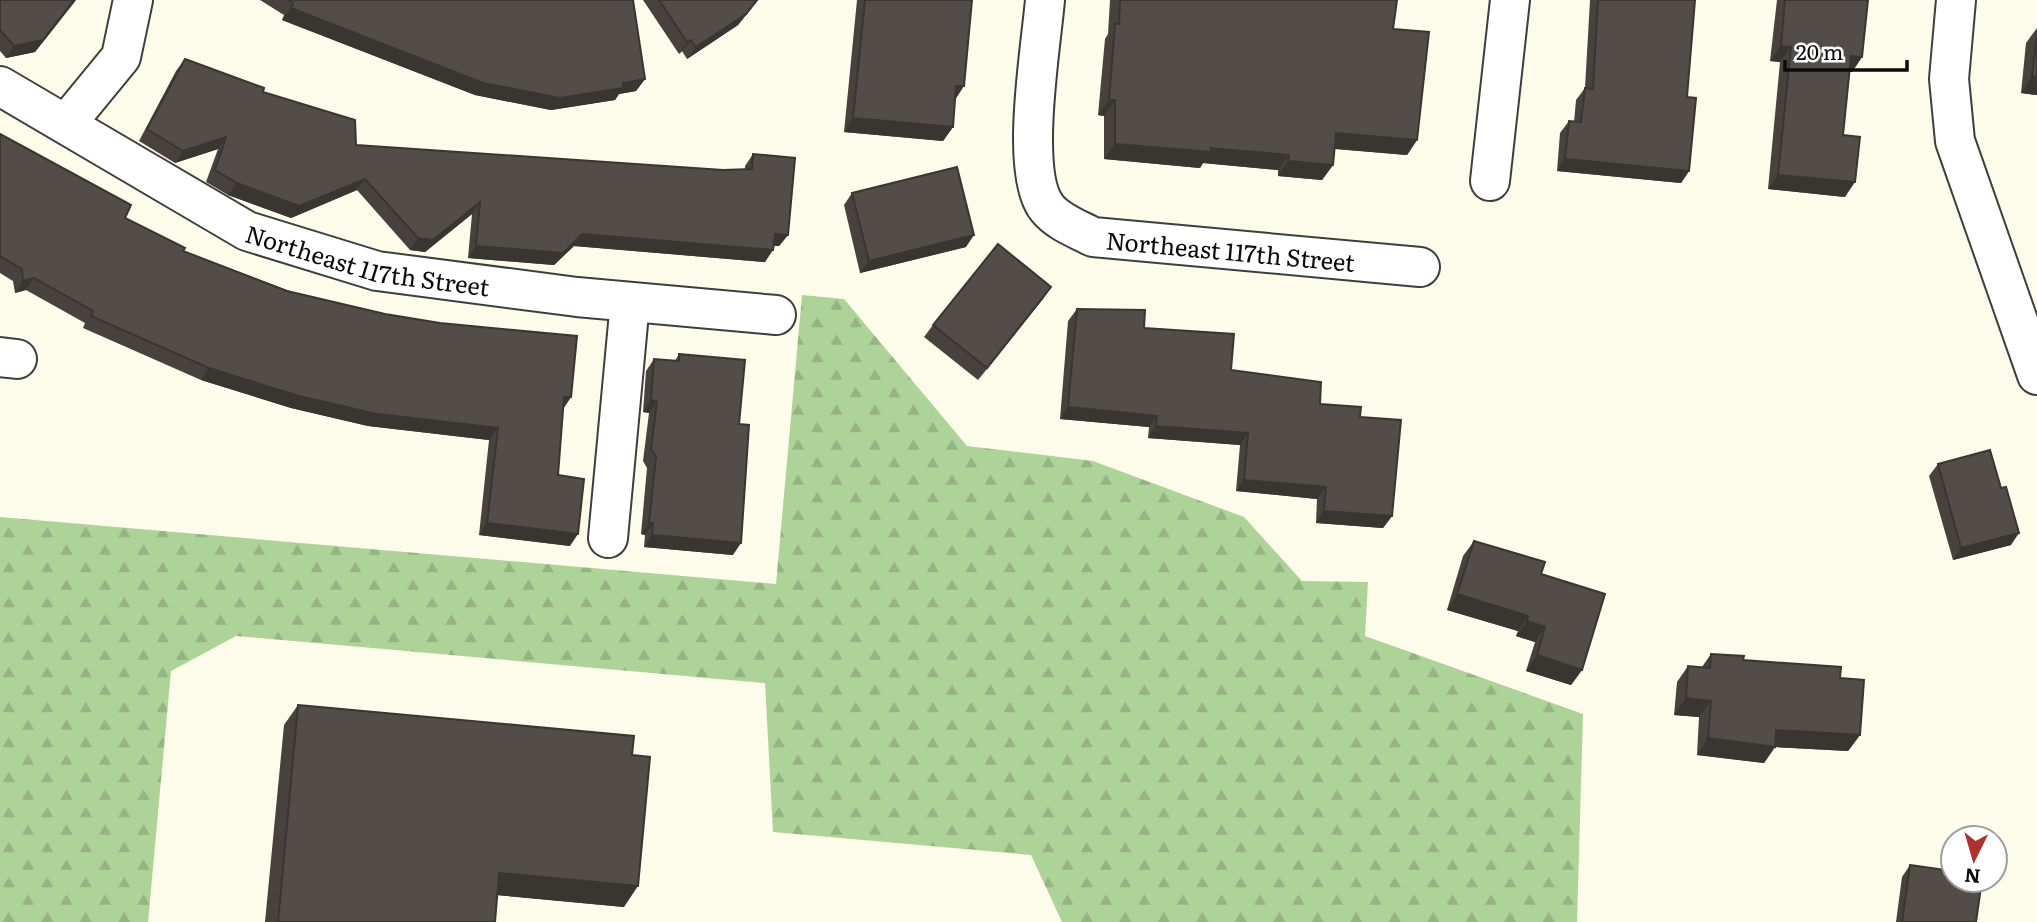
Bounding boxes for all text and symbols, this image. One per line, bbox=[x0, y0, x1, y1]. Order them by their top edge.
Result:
scale bar bbox=[1785, 28, 1908, 72]
text: 20 m bbox=[1796, 35, 1843, 66]
street label: Northeast 117th Street bbox=[241, 214, 492, 303]
street label: Northeast 117th Street bbox=[1105, 221, 1357, 278]
north arrow bbox=[1939, 824, 2009, 894]
text: N bbox=[1963, 862, 1982, 892]

